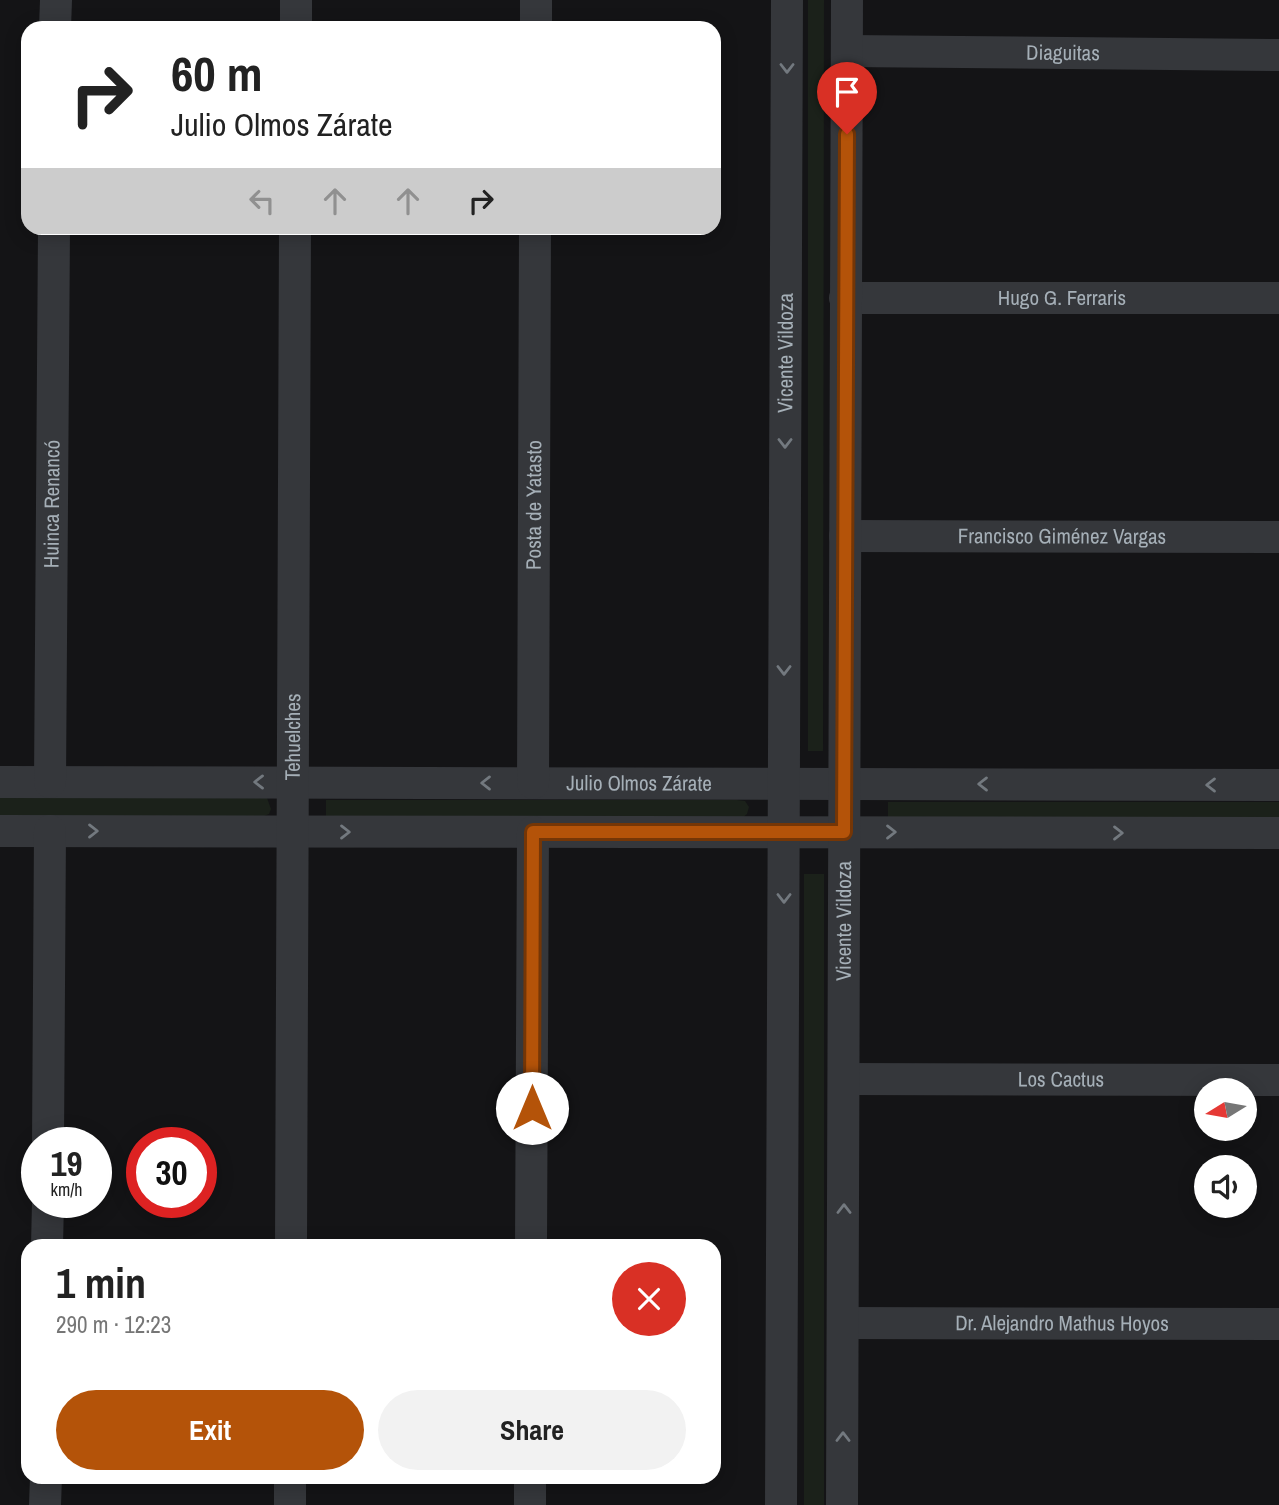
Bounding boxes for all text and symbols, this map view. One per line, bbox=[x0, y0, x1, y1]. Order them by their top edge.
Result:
street label: Diaguitas bbox=[1026, 38, 1100, 67]
text: 60 m bbox=[171, 40, 263, 106]
icon: right bbox=[56, 49, 147, 140]
pin bbox=[817, 62, 877, 134]
one-way arrow bbox=[779, 63, 794, 74]
icon: arrive bbox=[828, 73, 866, 111]
text: Julio Olmos Zárate bbox=[171, 103, 393, 146]
icon: left bbox=[243, 182, 281, 220]
icon: ahead bbox=[316, 182, 354, 220]
icon: ahead bbox=[389, 182, 427, 220]
icon: right bbox=[462, 182, 500, 220]
street label: Hugo G. Ferraris bbox=[998, 283, 1126, 312]
street label: Vicente Vildoza bbox=[770, 292, 800, 413]
one-way arrow bbox=[777, 438, 793, 448]
street label: Huinca Renancó bbox=[37, 440, 66, 568]
street label: Posta de Yatasto bbox=[519, 440, 548, 570]
street label: Francisco Giménez Vargas bbox=[958, 521, 1166, 551]
one-way arrow bbox=[776, 665, 792, 676]
street label: Tehuelches bbox=[278, 693, 307, 781]
street label: Julio Olmos Zárate bbox=[566, 768, 712, 798]
one-way arrow bbox=[253, 774, 264, 790]
one-way arrow bbox=[481, 775, 491, 791]
one-way arrow bbox=[978, 776, 988, 792]
one-way arrow bbox=[1205, 777, 1216, 793]
one-way arrow bbox=[88, 823, 98, 839]
one-way arrow bbox=[340, 824, 350, 840]
one-way arrow bbox=[886, 824, 896, 840]
one-way arrow bbox=[1113, 825, 1124, 841]
street label: Vicente Vildoza bbox=[829, 860, 858, 981]
one-way arrow bbox=[776, 892, 791, 903]
street label: Los Cactus bbox=[1018, 1064, 1104, 1094]
position arrow bbox=[495, 1071, 569, 1145]
north arrow bbox=[1194, 1078, 1256, 1141]
map controls bbox=[1194, 1078, 1257, 1218]
speed limit sign: 30 bbox=[126, 1127, 217, 1218]
text: 19 bbox=[51, 1140, 82, 1187]
button: sound bbox=[1194, 1155, 1257, 1218]
text: km/h bbox=[51, 1177, 83, 1202]
one-way arrow bbox=[836, 1204, 852, 1214]
text: 1 min bbox=[56, 1255, 146, 1311]
button: close bbox=[612, 1262, 686, 1336]
street label: Dr. Alejandro Mathus Hoyos bbox=[955, 1308, 1169, 1338]
text: 290 m · 12:23 bbox=[56, 1309, 171, 1340]
button: Exit bbox=[56, 1390, 364, 1470]
button: Share bbox=[378, 1390, 686, 1470]
one-way arrow bbox=[835, 1431, 851, 1442]

